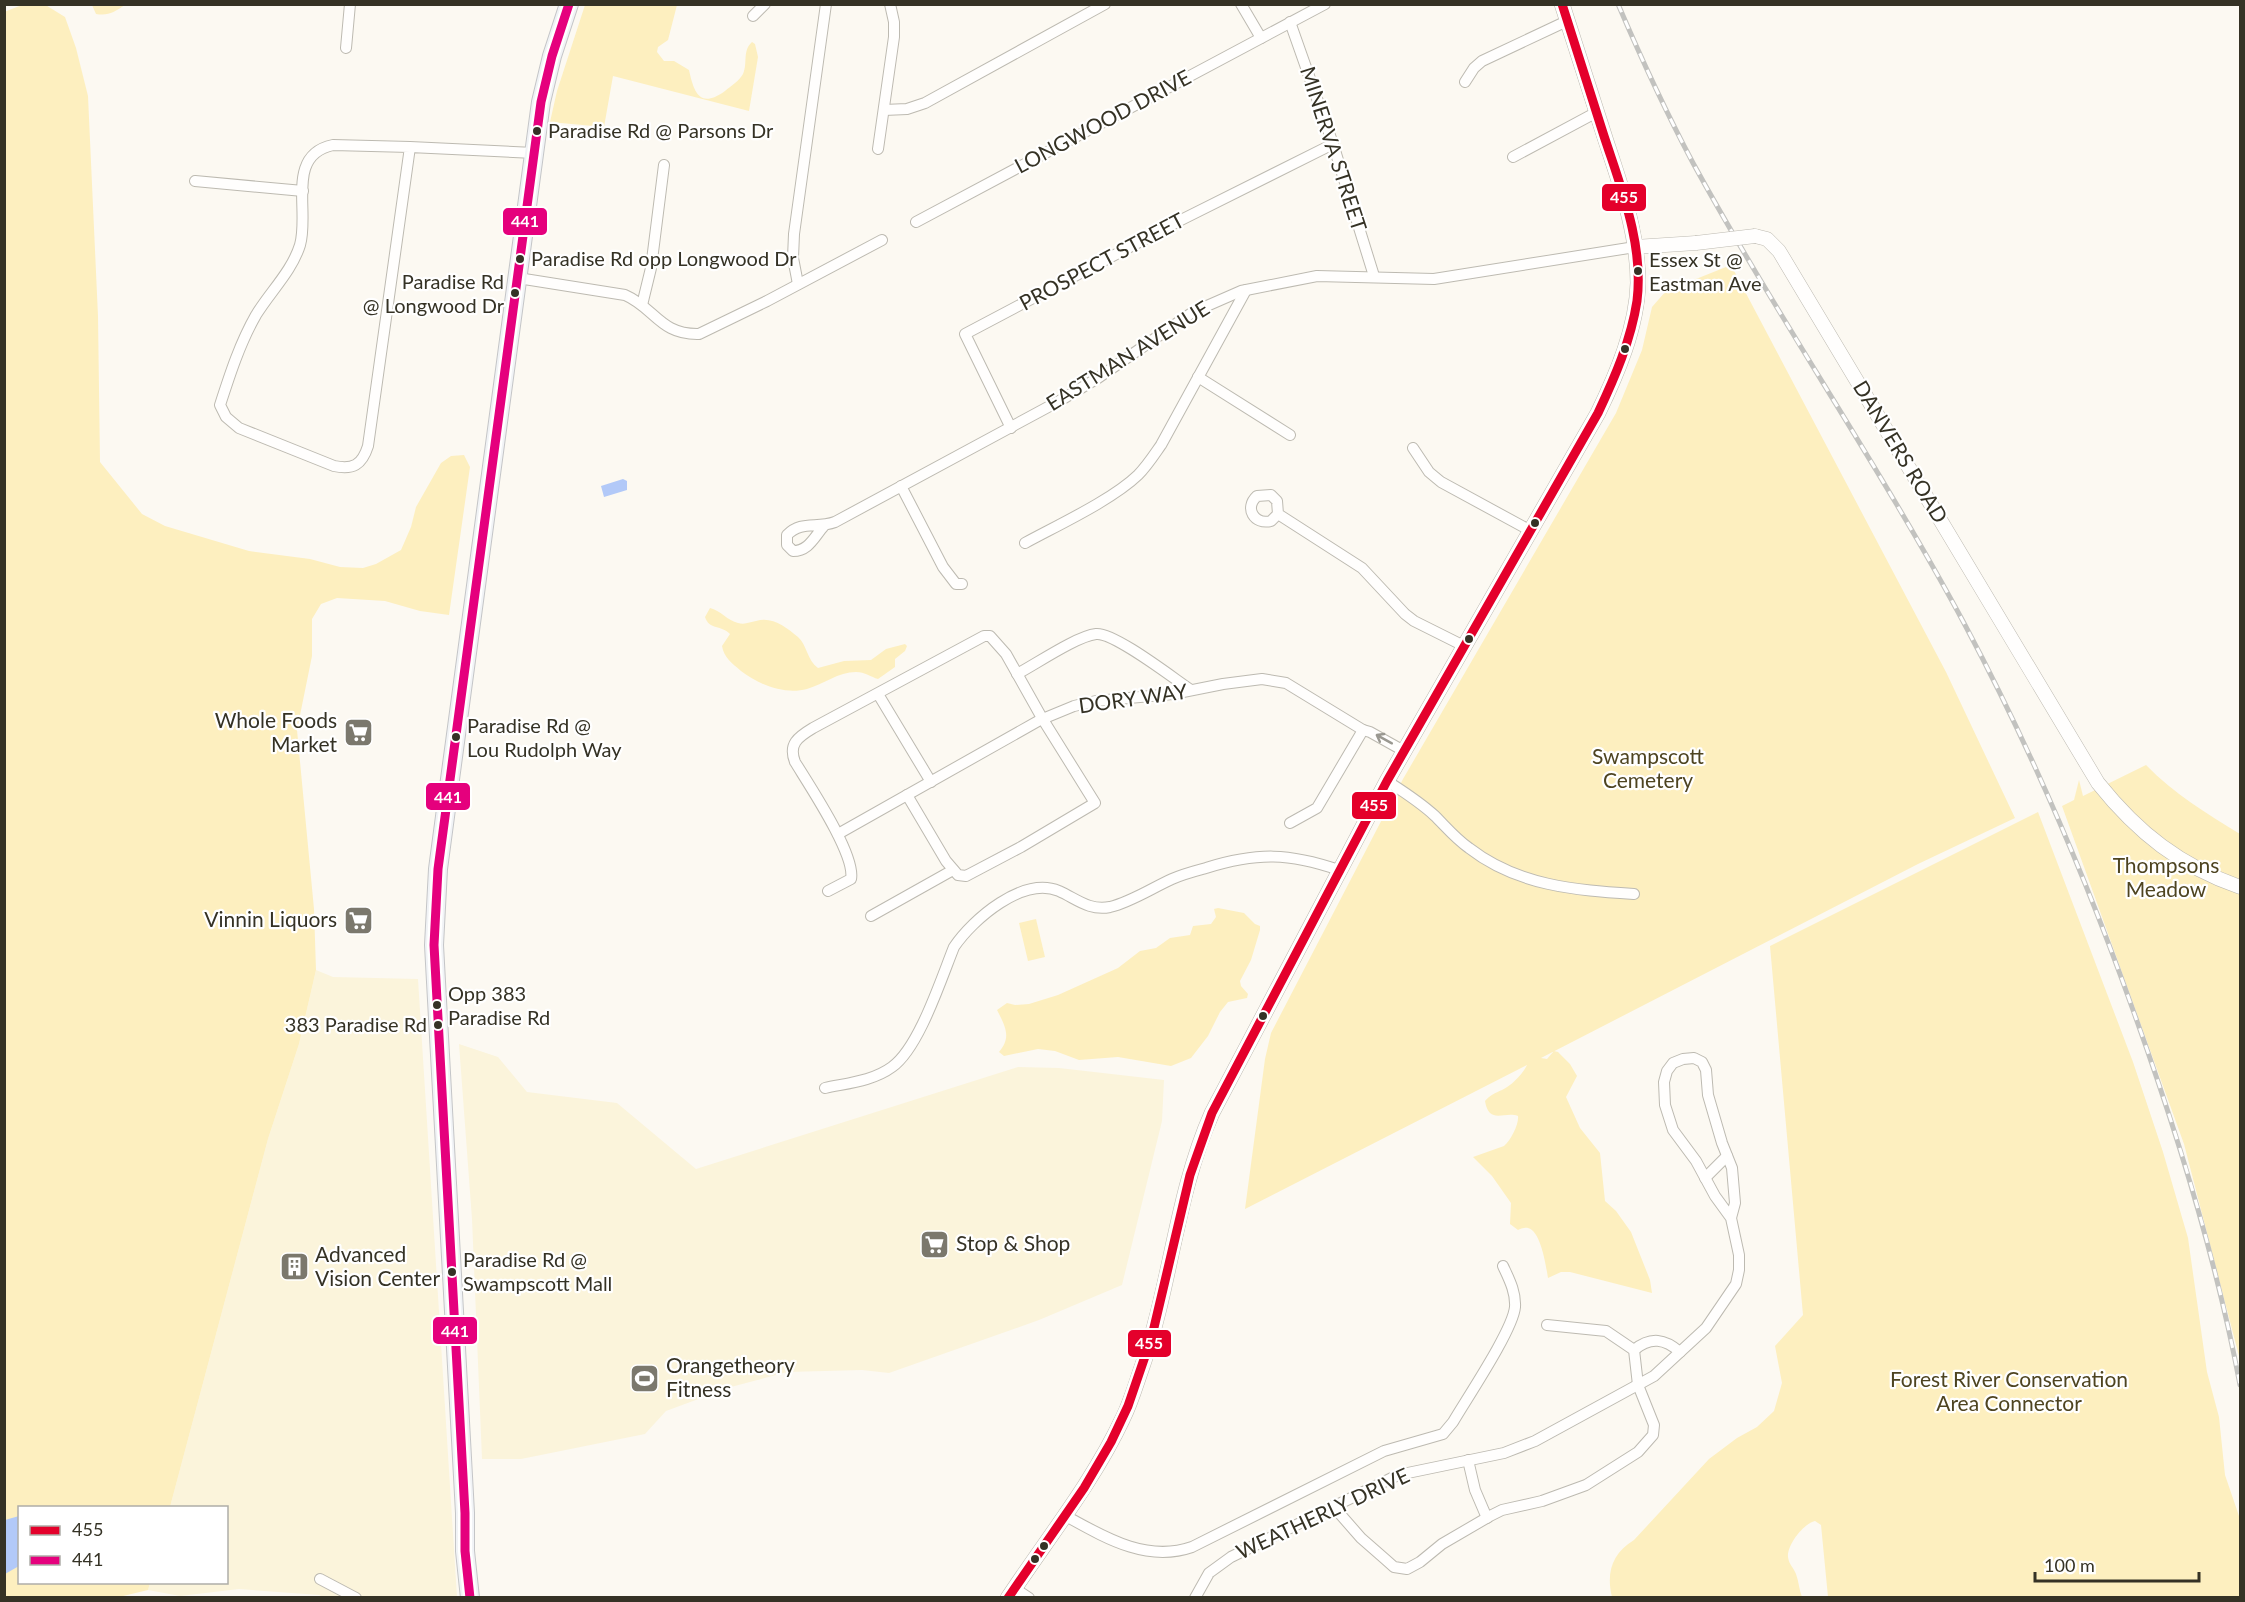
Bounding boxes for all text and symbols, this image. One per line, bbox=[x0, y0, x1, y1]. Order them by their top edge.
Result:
street label: MINERVA STREET bbox=[1296, 63, 1373, 235]
street label: LONGWOOD DRIVE bbox=[1010, 64, 1195, 178]
place label: Paradise Rd @ Parsons Dr bbox=[548, 118, 774, 142]
marker: Paradise Rd @ Parsons Dr bbox=[531, 125, 543, 137]
line badge: 455 bbox=[1601, 183, 1647, 212]
text: 455 bbox=[1610, 187, 1638, 206]
street label: PROSPECT STREET bbox=[1015, 206, 1188, 315]
line badge: 441 bbox=[502, 207, 548, 236]
text: 441 bbox=[511, 211, 539, 230]
place label: Paradise Rd opp Longwood Dr bbox=[531, 246, 797, 270]
place label: Essex St @ Eastman Ave bbox=[1649, 247, 1762, 295]
marker: Paradise Rd opp Longwood Dr bbox=[514, 253, 526, 265]
marker: Essex St @ Eastman Ave bbox=[1632, 265, 1644, 277]
place label: Paradise Rd @ Longwood Dr bbox=[363, 269, 505, 317]
marker: Paradise Rd @ Longwood Dr bbox=[509, 287, 521, 299]
street label: EASTMAN AVENUE bbox=[1041, 294, 1213, 415]
unlabelled marker bbox=[1619, 343, 1631, 355]
street label: DANVERS ROAD bbox=[1849, 375, 1954, 527]
unlabelled marker bbox=[1529, 517, 1541, 529]
unlabelled marker bbox=[1463, 633, 1475, 645]
street label: DORY WAY bbox=[1077, 677, 1190, 718]
place label: Whole Foods Market bbox=[215, 707, 337, 756]
place label: Paradise Rd @ Lou Rudolph Way bbox=[467, 713, 622, 761]
supermarket icon: Whole Foods Market bbox=[342, 717, 374, 749]
marker: Paradise Rd @ Lou Rudolph Way bbox=[450, 731, 462, 743]
one-way arrow bbox=[1376, 733, 1393, 745]
park label: Swampscott Cemetery bbox=[1592, 743, 1705, 792]
line badge: 441 bbox=[425, 782, 471, 811]
text: 441 bbox=[434, 787, 462, 806]
line badge: 455 bbox=[1351, 791, 1397, 820]
text: 455 bbox=[1360, 795, 1388, 814]
park label: Thompsons Meadow bbox=[2113, 852, 2219, 901]
supermarket icon: Vinnin Liquors bbox=[342, 904, 374, 936]
place label: Vinnin Liquors bbox=[204, 906, 337, 931]
place label: Opp 383 Paradise Rd bbox=[448, 981, 550, 1029]
marker: Opp 383 Paradise Rd bbox=[431, 999, 443, 1011]
unlabelled marker bbox=[1257, 1010, 1269, 1022]
place label: 383 Paradise Rd bbox=[285, 1012, 427, 1036]
marker: 383 Paradise Rd bbox=[432, 1019, 444, 1031]
supermarket icon: Stop & Shop bbox=[919, 1228, 951, 1260]
place label: Stop & Shop bbox=[956, 1230, 1070, 1255]
place label: Advanced Vision Center bbox=[315, 1241, 440, 1290]
place label: Paradise Rd @ Swampscott Mall bbox=[463, 1247, 612, 1295]
building icon: Advanced Vision Center bbox=[278, 1251, 310, 1283]
marker: Paradise Rd @ Swampscott Mall bbox=[446, 1266, 458, 1278]
line badge: 441 bbox=[432, 1316, 478, 1345]
text: 441 bbox=[441, 1321, 469, 1340]
line badge: 455 bbox=[1127, 1329, 1172, 1358]
text: 455 bbox=[1135, 1333, 1163, 1352]
place label: Orangetheory Fitness bbox=[666, 1352, 795, 1401]
sports icon: Orangetheory Fitness bbox=[629, 1362, 661, 1394]
park label: Forest River Conservation Area Connector bbox=[1890, 1366, 2128, 1415]
street label: WEATHERLY DRIVE bbox=[1232, 1462, 1413, 1564]
legend bbox=[18, 1506, 228, 1584]
text: 455 bbox=[72, 1518, 103, 1540]
unlabelled marker bbox=[1038, 1540, 1050, 1552]
scale bar bbox=[2035, 1545, 2198, 1583]
text: 441 bbox=[72, 1548, 103, 1570]
unlabelled marker bbox=[1029, 1553, 1041, 1565]
text: 100 m bbox=[2044, 1554, 2095, 1576]

